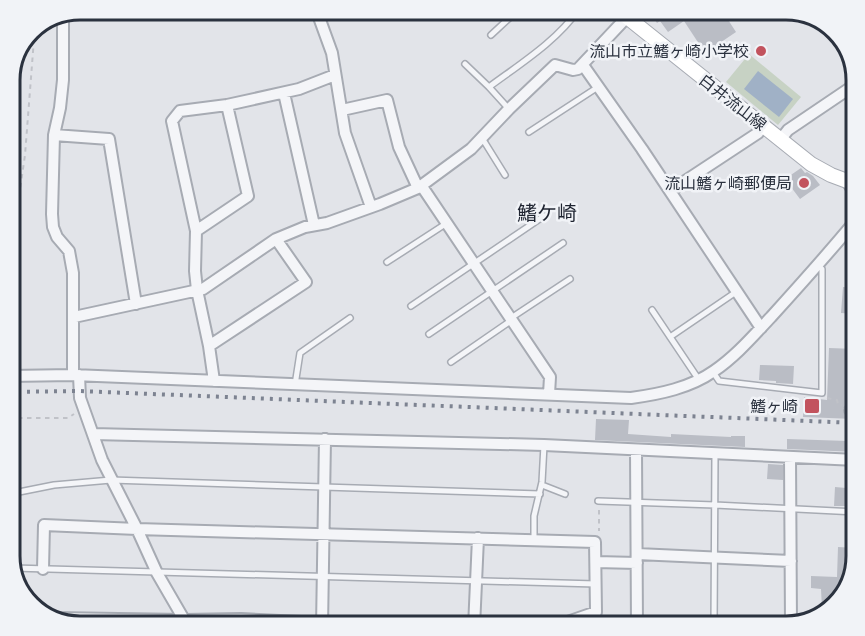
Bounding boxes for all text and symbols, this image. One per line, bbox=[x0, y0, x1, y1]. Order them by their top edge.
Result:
place label: 流山市立鰭ヶ崎小学校 bbox=[589, 42, 749, 60]
marker: 流山市立鰭ヶ崎小学校 bbox=[754, 44, 768, 58]
street label: 白井流山線 bbox=[696, 70, 770, 134]
place label: 流山鰭ヶ崎郵便局 bbox=[664, 174, 792, 192]
marker: 流山鰭ヶ崎郵便局 bbox=[797, 176, 811, 190]
district label: 鰭ケ崎 bbox=[517, 201, 577, 224]
place label: 鰭ヶ崎 bbox=[750, 397, 798, 415]
marker: 鰭ヶ崎 bbox=[803, 397, 821, 415]

